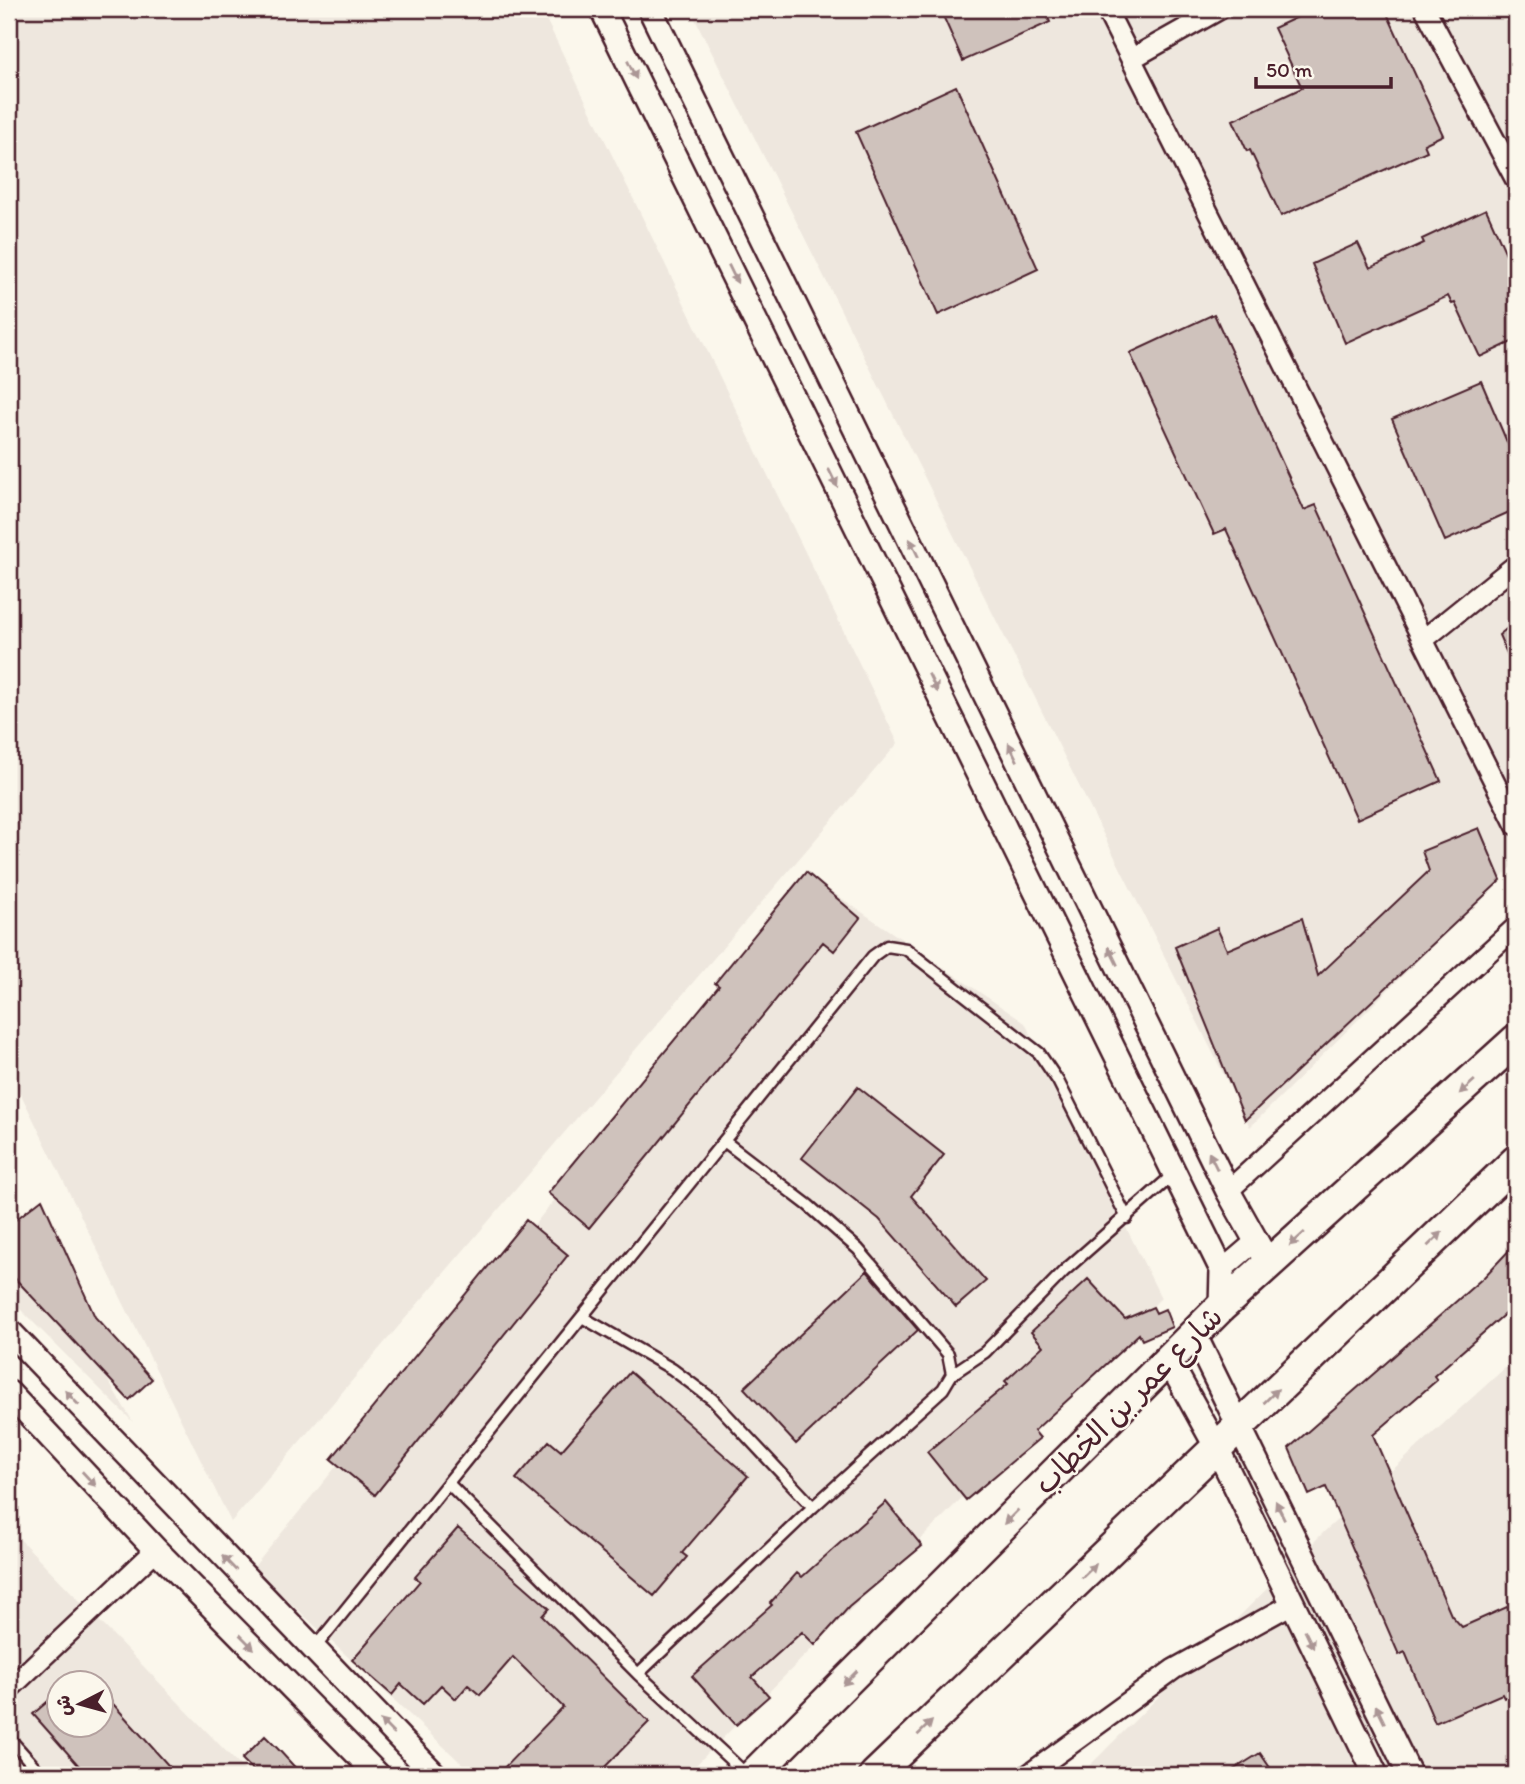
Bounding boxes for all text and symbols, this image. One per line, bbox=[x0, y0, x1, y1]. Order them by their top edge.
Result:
scale bar bbox=[1256, 46, 1390, 90]
text: 50 m bbox=[1266, 57, 1313, 82]
one-way arrow bbox=[627, 60, 638, 80]
one-way arrow bbox=[727, 264, 738, 284]
one-way arrow bbox=[827, 468, 838, 488]
one-way arrow bbox=[908, 538, 919, 558]
one-way arrow bbox=[928, 673, 939, 693]
one-way arrow bbox=[1008, 742, 1019, 762]
one-way arrow bbox=[1108, 946, 1119, 966]
one-way arrow bbox=[1458, 1079, 1476, 1095]
one-way arrow bbox=[1207, 1151, 1219, 1171]
one-way arrow bbox=[1289, 1230, 1306, 1246]
one-way arrow bbox=[1426, 1231, 1443, 1247]
street label: شارع عمر بن الخطاب bbox=[1026, 1298, 1232, 1504]
one-way arrow bbox=[1262, 1389, 1279, 1405]
one-way arrow bbox=[65, 1390, 81, 1407]
one-way arrow bbox=[80, 1470, 97, 1487]
one-way arrow bbox=[1275, 1500, 1286, 1520]
one-way arrow bbox=[1003, 1508, 1020, 1525]
one-way arrow bbox=[222, 1555, 238, 1572]
one-way arrow bbox=[1080, 1563, 1097, 1579]
one-way arrow bbox=[1304, 1629, 1315, 1649]
one-way arrow bbox=[238, 1634, 255, 1651]
north arrow bbox=[46, 1668, 116, 1738]
one-way arrow bbox=[842, 1669, 859, 1686]
text: ش bbox=[51, 1694, 76, 1717]
one-way arrow bbox=[1375, 1704, 1386, 1724]
one-way arrow bbox=[379, 1719, 396, 1735]
one-way arrow bbox=[916, 1720, 933, 1736]

